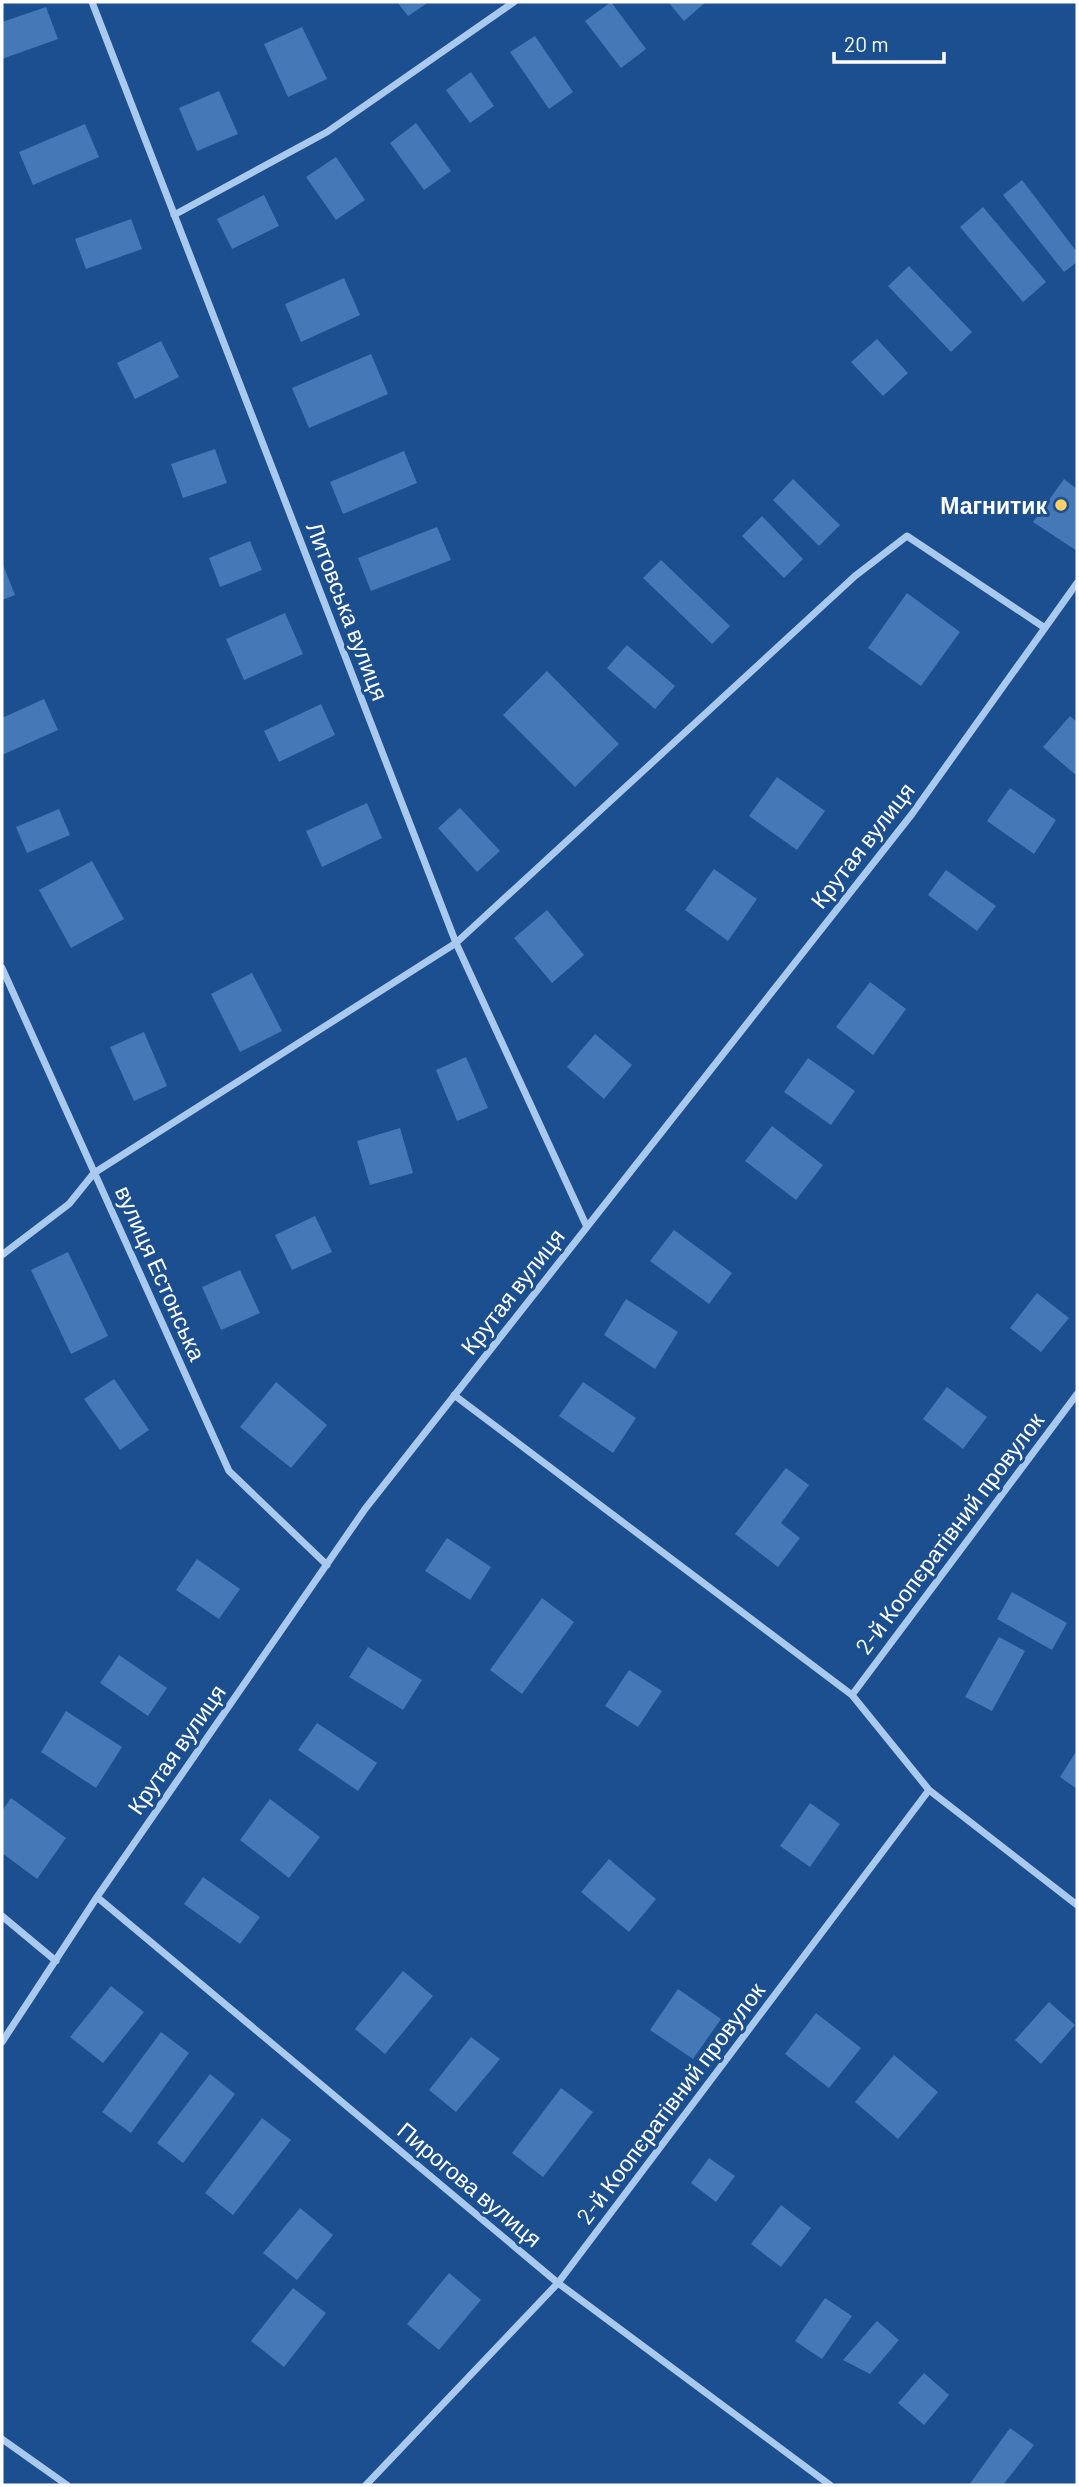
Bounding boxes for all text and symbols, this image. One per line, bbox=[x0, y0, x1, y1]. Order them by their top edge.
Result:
scale bar bbox=[834, 21, 944, 65]
text: 20 m bbox=[844, 31, 889, 56]
place label: Магнитик bbox=[940, 491, 1047, 519]
marker: Магнитик bbox=[1053, 497, 1069, 513]
street label: Литовська вулиця bbox=[301, 518, 395, 704]
street label: Крутая вулиця bbox=[804, 776, 920, 914]
street label: вулиця Естонська bbox=[110, 1181, 212, 1365]
street label: Крутая вулиця bbox=[454, 1222, 570, 1360]
street label: 2-й Коопєратівний провулок bbox=[849, 1406, 1050, 1659]
street label: Крутая вулиця bbox=[121, 1679, 231, 1819]
street label: 2-й Коопєратівний провулок bbox=[570, 1976, 771, 2229]
street label: Пирогова вулиця bbox=[392, 2116, 548, 2252]

